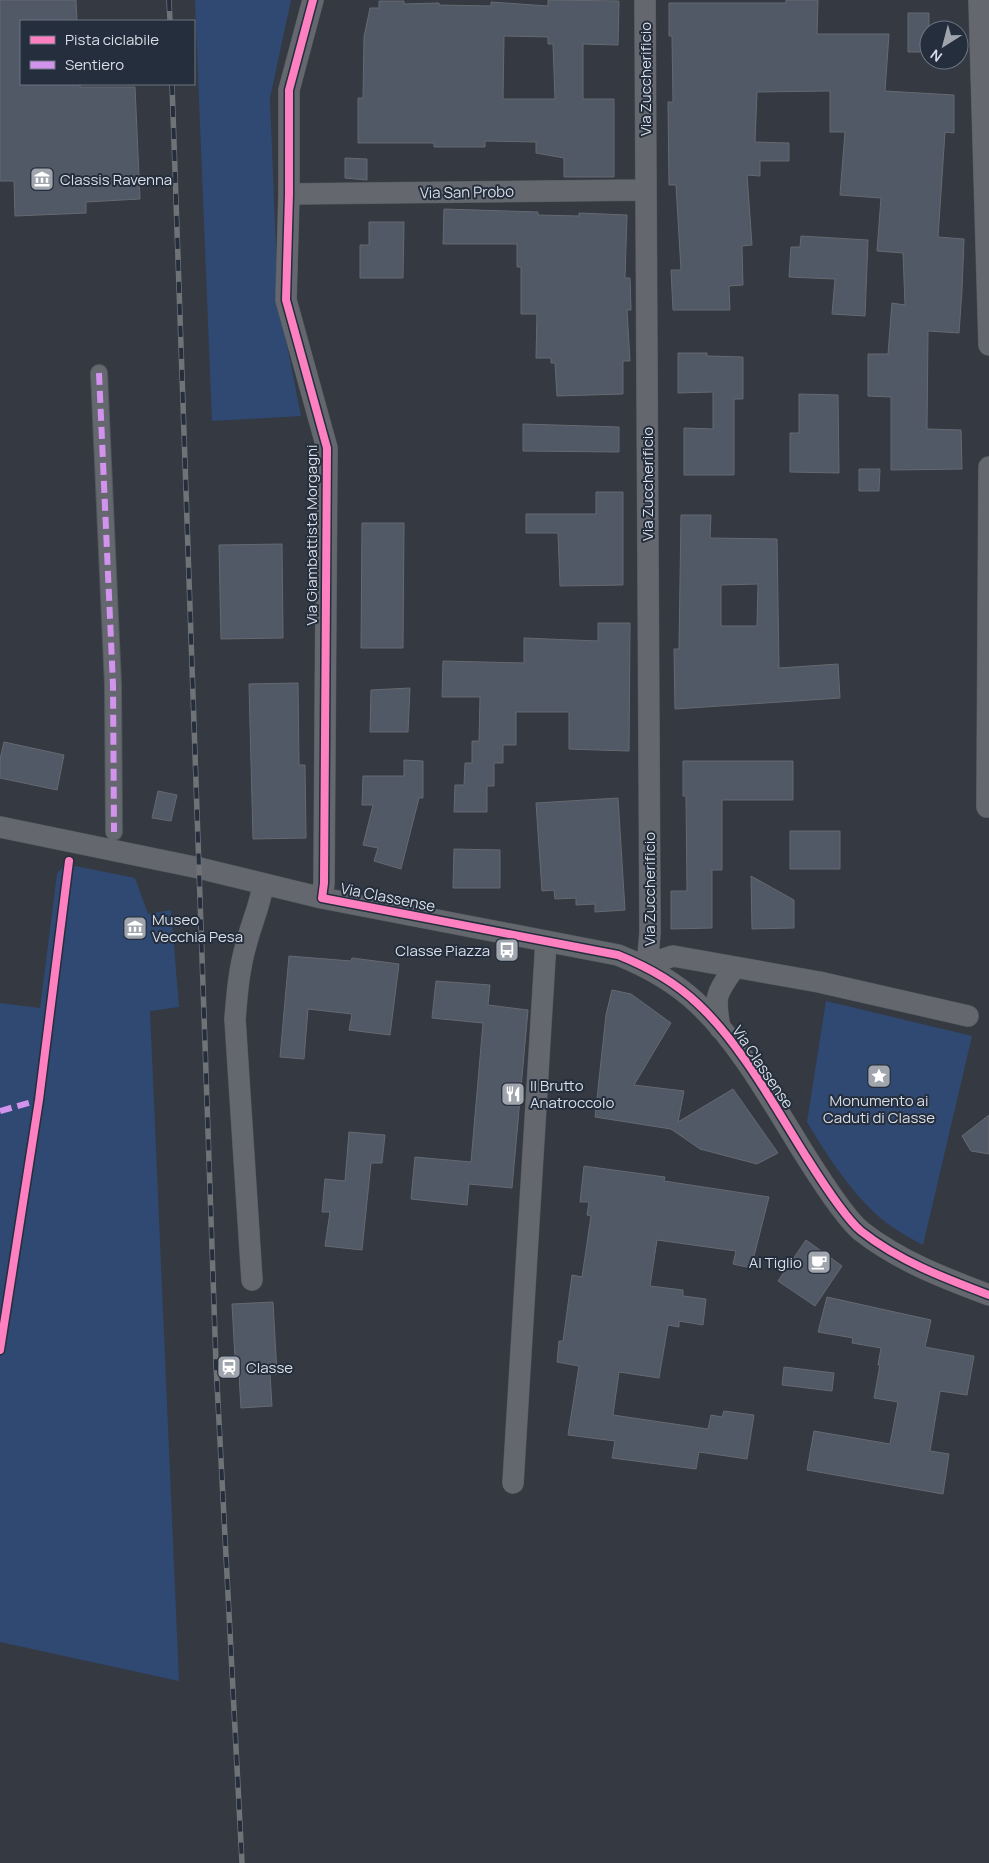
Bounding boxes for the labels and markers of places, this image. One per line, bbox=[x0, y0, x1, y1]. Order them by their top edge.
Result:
museum icon: Classis Ravenna bbox=[29, 166, 55, 192]
place label: Classis Ravenna bbox=[60, 169, 172, 190]
place label: Museo Vecchia Pesa bbox=[152, 909, 243, 947]
museum icon: Museo Vecchia Pesa bbox=[122, 915, 148, 941]
bus stop icon: Classe Piazza bbox=[494, 937, 520, 963]
place label: Classe Piazza bbox=[395, 940, 490, 961]
place icon: Monumento ai Caduti di Classe bbox=[866, 1063, 892, 1089]
place label: Il Brutto Anatroccolo bbox=[530, 1075, 614, 1113]
restaurant icon: Il Brutto Anatroccolo bbox=[500, 1081, 526, 1107]
place label: Monumento ai Caduti di Classe bbox=[823, 1090, 935, 1128]
cafe icon: Al Tiglio bbox=[806, 1249, 832, 1275]
place label: Al Tiglio bbox=[749, 1252, 802, 1273]
station icon: Classe bbox=[216, 1354, 242, 1380]
place label: Classe bbox=[246, 1357, 293, 1378]

